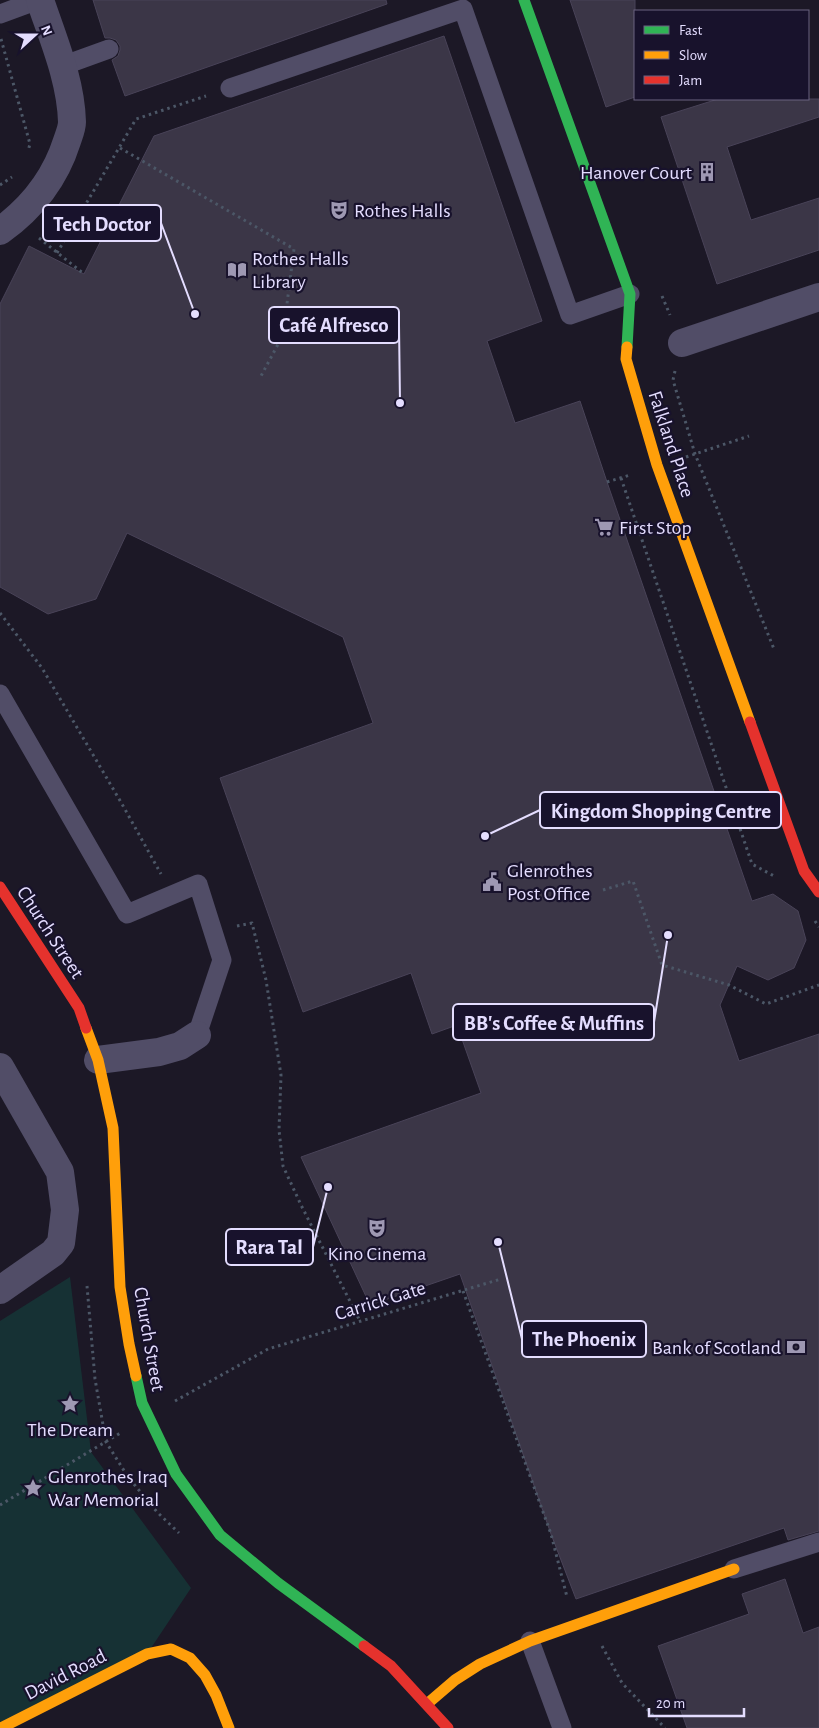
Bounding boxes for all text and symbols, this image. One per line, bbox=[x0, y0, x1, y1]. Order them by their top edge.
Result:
north arrow bbox=[10, 10, 60, 60]
legend bbox=[634, 10, 809, 100]
text: Fast bbox=[679, 23, 703, 38]
text: N bbox=[38, 24, 54, 38]
text: Slow bbox=[679, 48, 707, 63]
text: Jam bbox=[679, 73, 702, 88]
building icon: Hanover Court bbox=[696, 161, 718, 183]
place label: Hanover Court bbox=[580, 163, 693, 183]
theatre icon: Rothes Halls bbox=[328, 199, 350, 221]
place label: Rothes Halls bbox=[354, 201, 451, 221]
callout: Tech Doctor bbox=[43, 205, 161, 241]
text: Tech Doctor bbox=[53, 214, 152, 235]
place label: Rothes Halls Library bbox=[252, 249, 349, 292]
library icon: Rothes Halls Library bbox=[226, 259, 248, 281]
callout: Café Alfresco bbox=[269, 307, 399, 343]
text: Café Alfresco bbox=[279, 315, 389, 336]
street label: Falkland Place bbox=[644, 389, 698, 500]
supermarket icon: First Stop bbox=[593, 516, 615, 538]
place label: First Stop bbox=[619, 518, 692, 538]
callout: Kingdom Shopping Centre bbox=[540, 792, 781, 828]
text: Kingdom Shopping Centre bbox=[551, 801, 771, 822]
place label: Glenrothes Post Office bbox=[507, 861, 593, 904]
public building icon: Glenrothes Post Office bbox=[481, 871, 503, 893]
street label: Church Street bbox=[13, 883, 88, 983]
callout: BB's Coffee & Muffins bbox=[453, 1004, 654, 1040]
text: BB's Coffee & Muffins bbox=[464, 1013, 644, 1034]
theatre icon: Kino Cinema bbox=[366, 1217, 388, 1239]
callout: Rara Tal bbox=[226, 1229, 313, 1265]
text: Rara Tal bbox=[235, 1237, 303, 1258]
place label: Kino Cinema bbox=[327, 1244, 427, 1264]
street label: Carrick Gate bbox=[333, 1278, 428, 1324]
street label: Church Street bbox=[130, 1285, 168, 1394]
callout: The Phoenix bbox=[522, 1321, 646, 1357]
text: The Phoenix bbox=[532, 1329, 636, 1350]
bank icon: Bank of Scotland bbox=[785, 1336, 807, 1358]
place label: Bank of Scotland bbox=[652, 1338, 781, 1358]
place icon: The Dream bbox=[59, 1393, 81, 1415]
place label: The Dream bbox=[27, 1420, 113, 1440]
place label: Glenrothes Iraq War Memorial bbox=[48, 1467, 168, 1510]
place icon: Glenrothes Iraq War Memorial bbox=[22, 1477, 44, 1499]
street label: David Road bbox=[21, 1646, 109, 1704]
scale bar bbox=[649, 1686, 744, 1718]
text: 20 m bbox=[656, 1696, 685, 1711]

